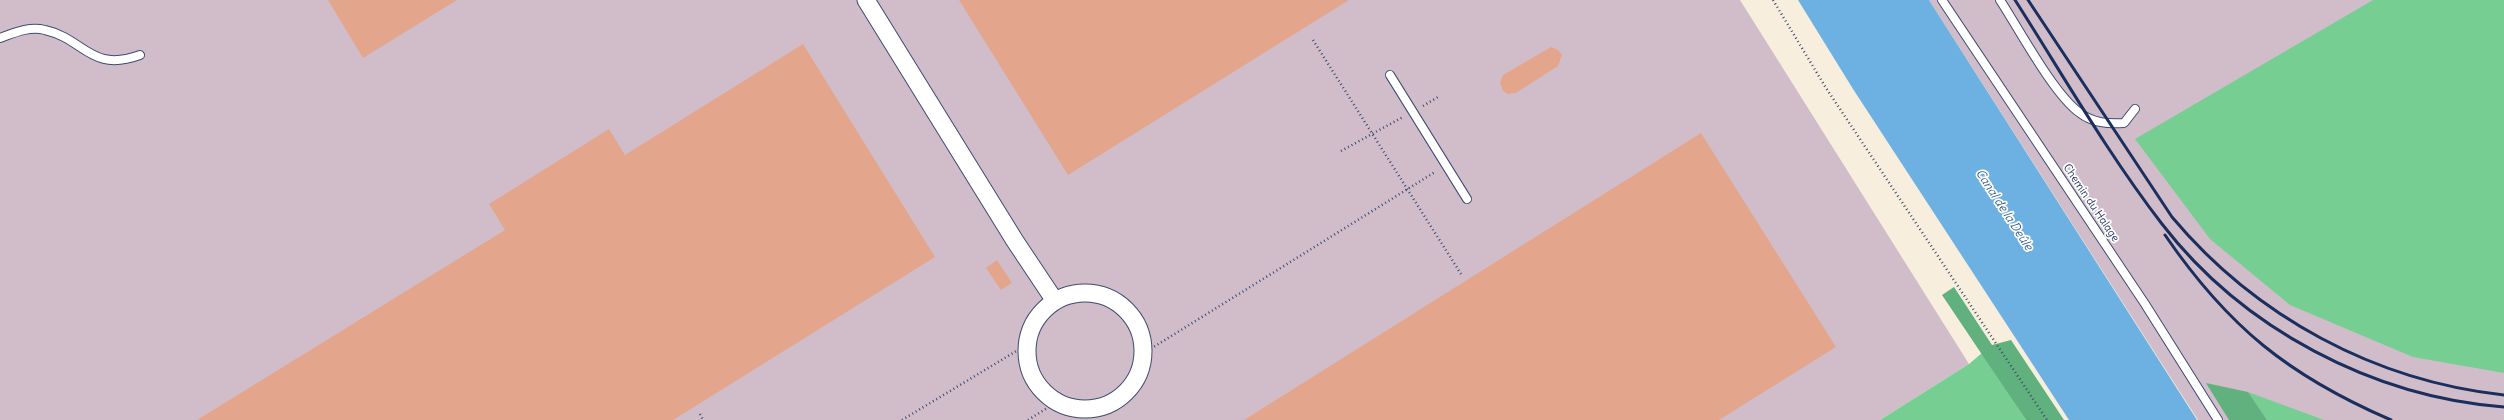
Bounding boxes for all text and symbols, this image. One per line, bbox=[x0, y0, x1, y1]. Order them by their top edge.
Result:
street label: Chemin du Halage bbox=[2060, 162, 2122, 244]
water label: Canal de la Deûle bbox=[1972, 167, 2036, 253]

